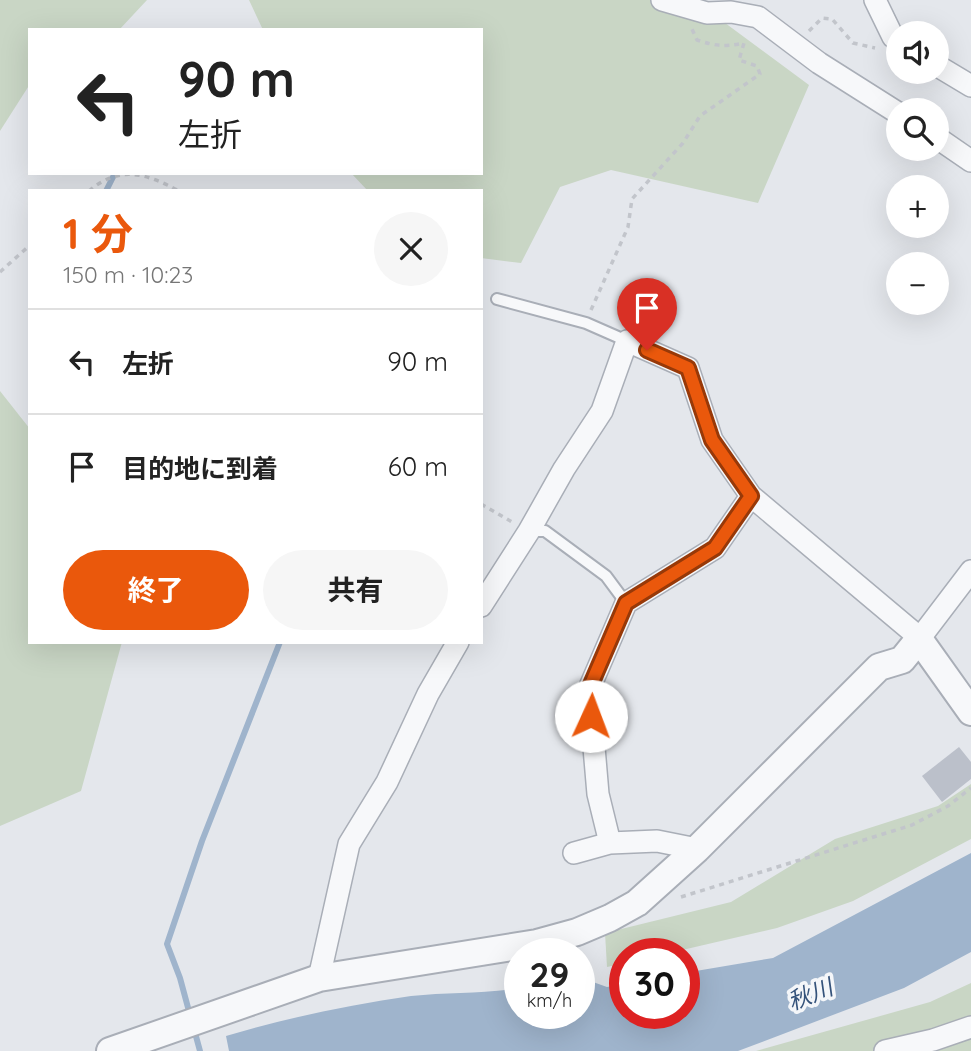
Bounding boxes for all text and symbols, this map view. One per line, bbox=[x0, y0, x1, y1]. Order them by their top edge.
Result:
map controls bbox=[886, 21, 949, 315]
button: sound bbox=[886, 21, 949, 84]
text: 90 m bbox=[178, 48, 295, 109]
icon: left bbox=[63, 56, 154, 147]
button: search bbox=[886, 98, 949, 161]
text: 左折 bbox=[178, 114, 242, 154]
button: + bbox=[886, 175, 949, 238]
text: 1 分 bbox=[63, 207, 133, 260]
button: close bbox=[374, 212, 448, 286]
button: − bbox=[886, 252, 949, 315]
text: 150 m · 10:23 bbox=[63, 260, 193, 289]
pin bbox=[617, 278, 677, 350]
icon: arrive bbox=[628, 289, 666, 327]
icon: left bbox=[63, 343, 101, 381]
text: 90 m bbox=[387, 345, 448, 378]
text: 左折 bbox=[122, 347, 174, 380]
icon: arrive bbox=[63, 448, 101, 486]
text: 60 m bbox=[388, 450, 448, 483]
text: 目的地に到着 bbox=[122, 452, 278, 485]
button: 終了 bbox=[63, 550, 249, 630]
button: 共有 bbox=[263, 550, 448, 630]
position arrow bbox=[554, 679, 628, 753]
speed limit sign: 30 bbox=[609, 938, 700, 1029]
text: 29 bbox=[530, 952, 569, 996]
water label: 秋川 bbox=[783, 971, 840, 1016]
text: km/h bbox=[527, 989, 572, 1012]

